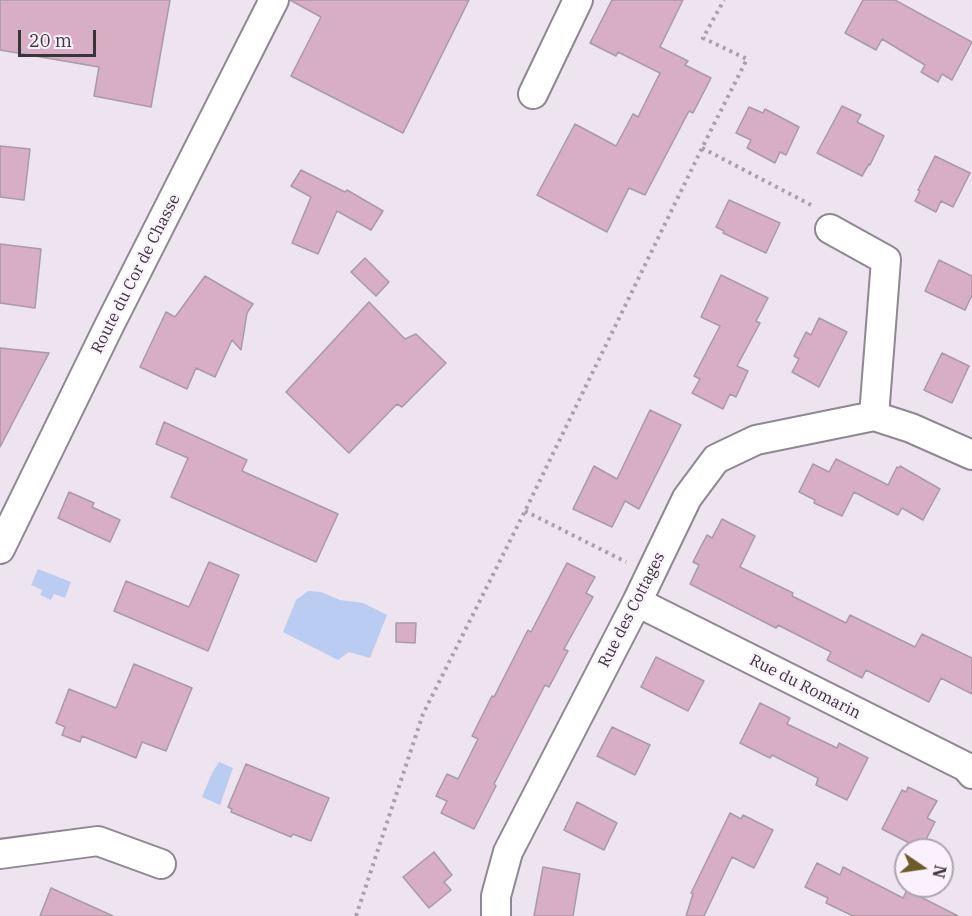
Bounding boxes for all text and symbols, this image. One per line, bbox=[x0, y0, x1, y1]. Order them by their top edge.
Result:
scale bar bbox=[21, 18, 99, 56]
text: 20 m bbox=[29, 29, 72, 52]
street label: Route du Cor de Chasse bbox=[87, 191, 185, 357]
street label: Rue des Cottages bbox=[595, 549, 669, 671]
street label: Rue du Romarin bbox=[746, 651, 864, 723]
north arrow bbox=[894, 838, 954, 898]
text: N bbox=[928, 863, 951, 880]

